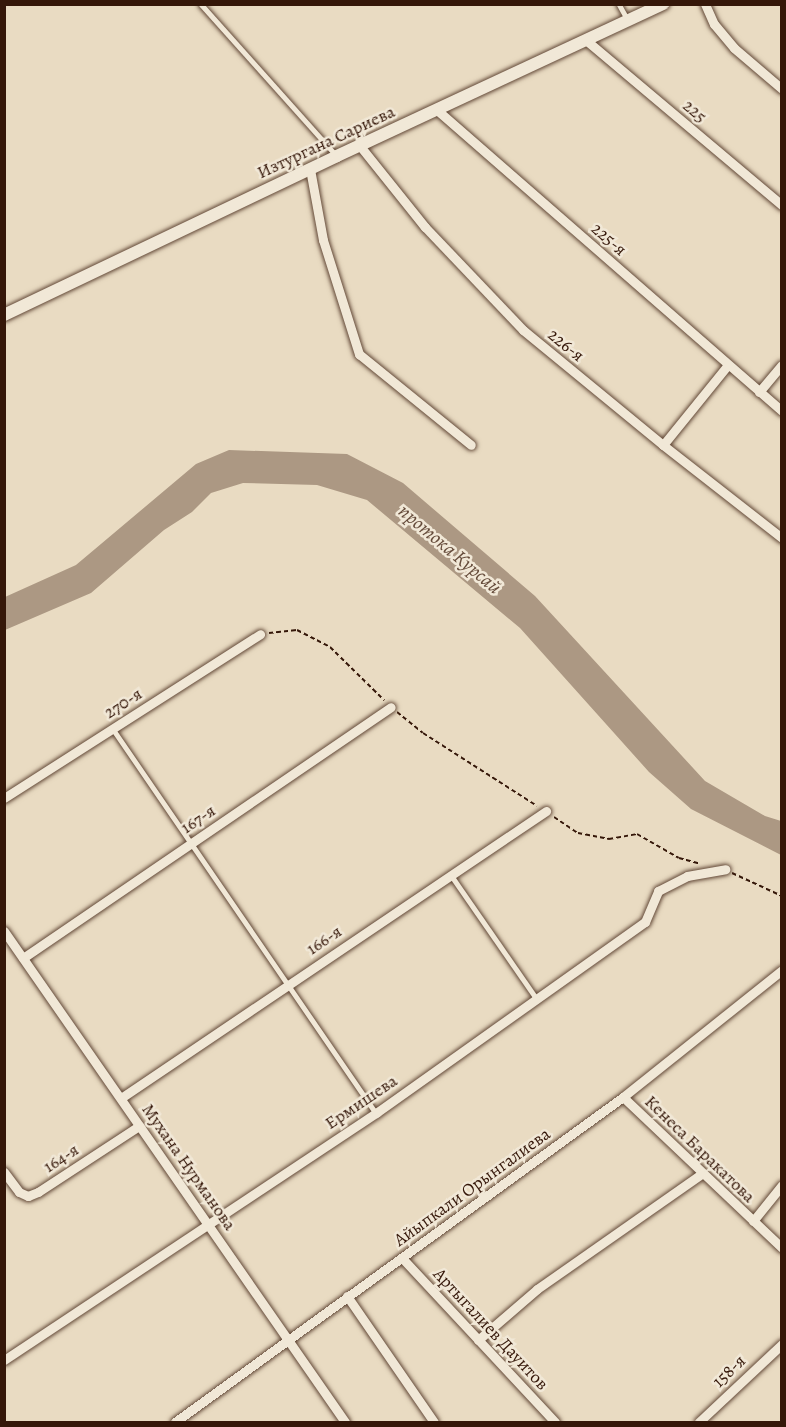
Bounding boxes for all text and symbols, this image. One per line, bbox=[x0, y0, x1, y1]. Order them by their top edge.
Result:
street label: 225 bbox=[679, 95, 711, 127]
street label: Изтургана Сариева bbox=[254, 101, 398, 183]
street label: 225-я bbox=[587, 218, 631, 260]
street label: 226-я bbox=[543, 324, 589, 366]
water label: протока Курсай bbox=[394, 499, 506, 599]
street label: 270-я bbox=[100, 683, 146, 723]
street label: 167-я bbox=[177, 800, 219, 838]
street label: 166-я bbox=[302, 920, 346, 960]
street label: Ермишева bbox=[321, 1070, 401, 1134]
street label: Кенеса Баракатова bbox=[640, 1091, 760, 1207]
street label: Мухана Нурманова bbox=[137, 1100, 241, 1234]
street label: Айыпкали Орынгалиева bbox=[390, 1123, 554, 1251]
street label: 164-я bbox=[39, 1139, 83, 1177]
street label: Артыгалиев Дауитов bbox=[429, 1263, 553, 1395]
street label: 158-я bbox=[708, 1350, 750, 1392]

